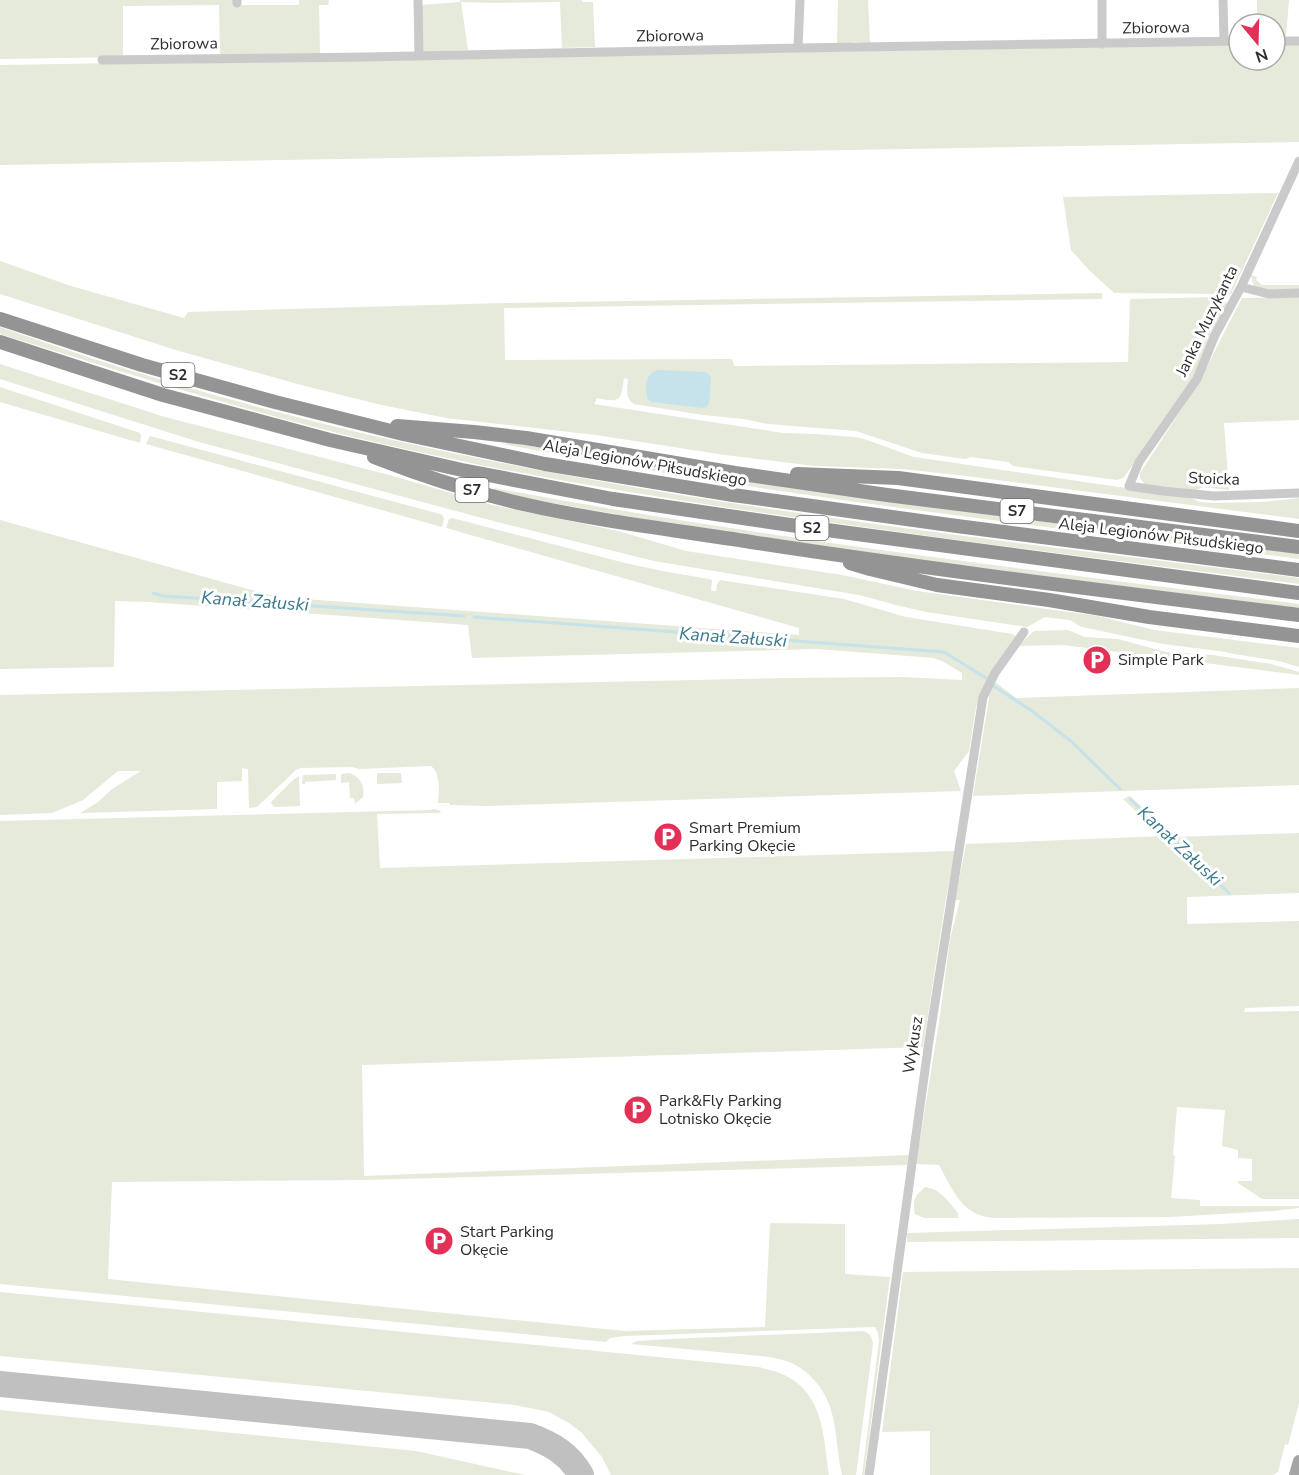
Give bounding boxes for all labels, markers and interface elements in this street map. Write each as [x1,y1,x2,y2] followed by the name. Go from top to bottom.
[1227,12,1287,72] north arrow
[1122,16,1190,40] street label: Zbiorowa
[636,24,704,48] street label: Zbiorowa
[150,32,218,56] street label: Zbiorowa
[1252,43,1271,68] text: N
[1170,262,1243,381] street label: Janka Muzykanta
[162,363,195,387] road number: S2
[541,434,749,492] street label: Aleja Legionów Piłsudskiego
[1188,467,1240,491] street label: Stoicka
[456,478,488,502] road number: S7
[1000,499,1034,523] road number: S7
[1057,513,1265,560] street label: Aleja Legionów Piłsudskiego
[796,516,828,540] road number: S2
[200,585,310,617] water label: Kanał Załuski
[678,621,788,653] water label: Kanał Załuski
[1081,644,1113,676] parking icon: Simple Park
[1118,649,1205,671] place label: Simple Park
[1132,800,1228,892] water label: Kanał Załuski
[689,817,801,857] place label: Smart Premium Parking Okęcie
[652,821,684,853] parking icon: Smart Premium Parking Okęcie
[898,1015,928,1075] street label: Wykusz
[659,1090,782,1130] place label: Park&Fly Parking Lotnisko Okęcie
[622,1094,654,1126] parking icon: Park&Fly Parking Lotnisko Okęcie
[460,1221,554,1261] place label: Start Parking Okęcie
[423,1225,455,1257] parking icon: Start Parking Okęcie

